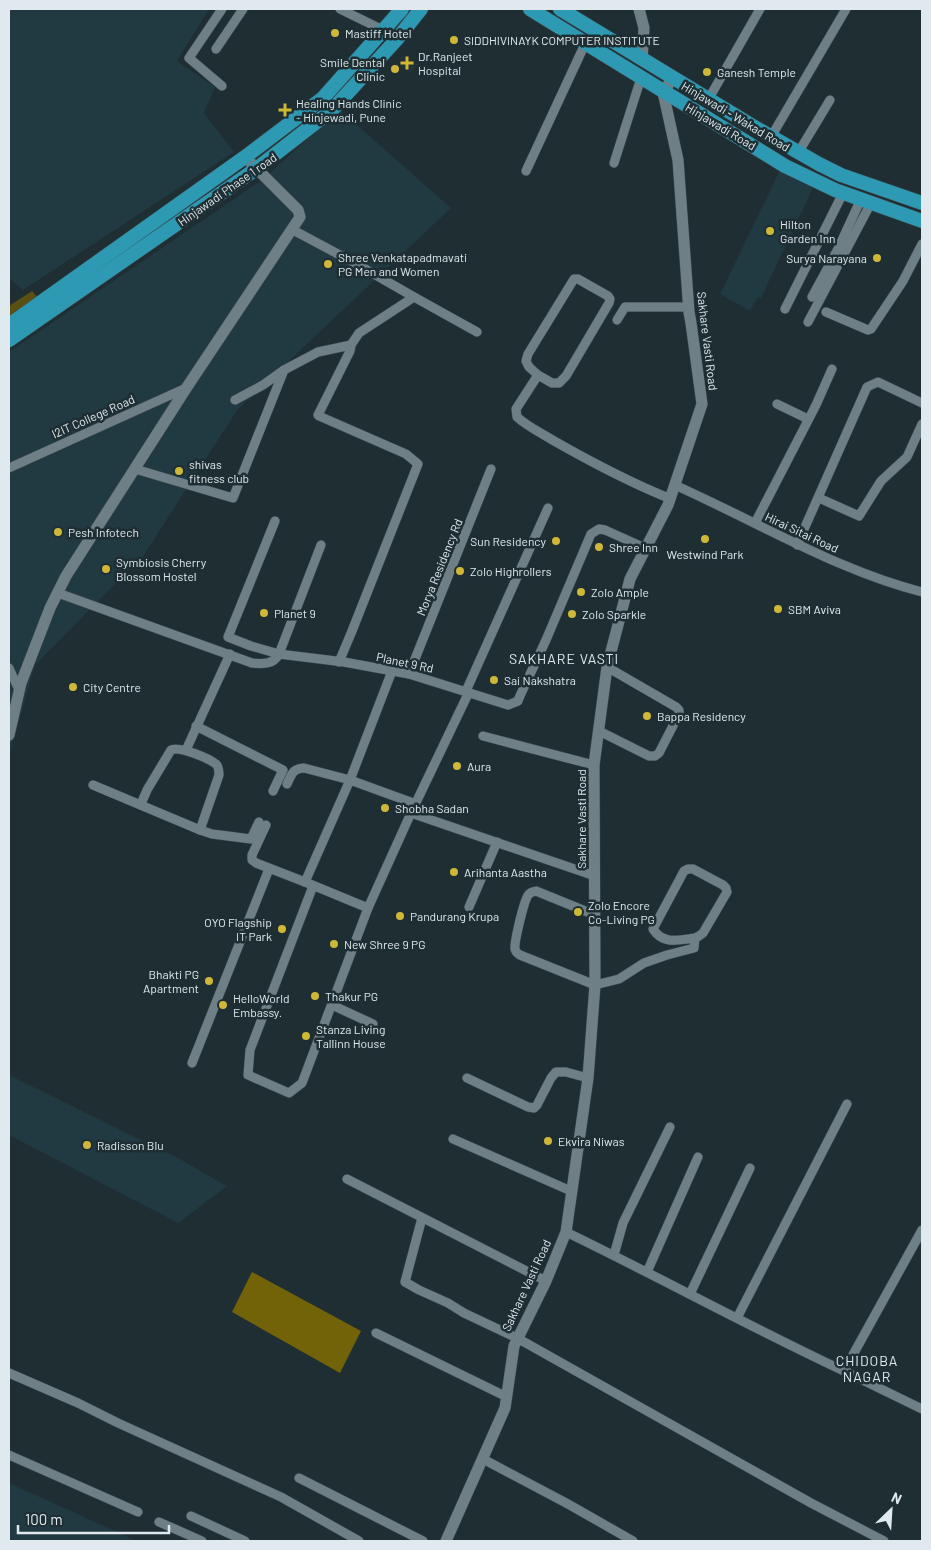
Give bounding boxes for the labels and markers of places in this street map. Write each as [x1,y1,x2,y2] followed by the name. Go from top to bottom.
[345,26,412,40] place label: Mastiff Hotel
[329,27,341,39] marker: Mastiff Hotel
[464,33,660,47] place label: SIDDHIVINAYK COMPUTER INSTITUTE
[448,34,460,46] marker: SIDDHIVINAYK COMPUTER INSTITUTE
[418,49,473,77] place label: Dr.Ranjeet Hospital
[320,55,385,83] place label: Smile Dental Clinic
[400,56,414,70] marker: Dr.Ranjeet Hospital
[389,63,401,75] marker: Smile Dental Clinic
[717,65,796,79] place label: Ganesh Temple
[701,66,713,78] marker: Ganesh Temple
[296,96,401,124] place label: Healing Hands Clinic - Hinjewadi, Pune
[278,103,292,117] marker: Healing Hands Clinic - Hinjewadi, Pune
[780,217,836,245] place label: Hilton Garden Inn
[764,225,776,237] marker: Hilton Garden Inn
[338,250,467,278] place label: Shree Venkatapadmavati PG Men and Women
[786,251,867,265] place label: Surya Narayana
[871,252,883,264] marker: Surya Narayana
[322,258,334,270] marker: Shree Venkatapadmavati PG Men and Women
[189,457,249,485] place label: shivas fitness club
[173,465,185,477] marker: shivas fitness club
[68,525,139,539] place label: Pesh Infotech
[52,526,64,538] marker: Pesh Infotech
[699,533,711,545] marker: Westwind Park
[470,534,546,548] place label: Sun Residency
[550,535,562,547] marker: Sun Residency
[609,540,658,554] place label: Shree Inn
[593,541,605,553] marker: Shree Inn
[667,547,744,561] place label: Westwind Park
[116,555,207,583] place label: Symbiosis Cherry Blossom Hostel
[100,563,112,575] marker: Symbiosis Cherry Blossom Hostel
[470,564,552,578] place label: Zolo Highrollers
[454,565,466,577] marker: Zolo Highrollers
[591,585,649,599] place label: Zolo Ample
[575,586,587,598] marker: Zolo Ample
[788,602,841,616] place label: SBM Aviva
[772,603,784,615] marker: SBM Aviva
[274,606,316,620] place label: Planet 9
[258,607,270,619] marker: Planet 9
[582,607,646,621] place label: Zolo Sparkle
[566,608,578,620] marker: Zolo Sparkle
[504,673,576,687] place label: Sai Nakshatra
[488,674,500,686] marker: Sai Nakshatra
[83,680,141,694] place label: City Centre
[67,681,79,693] marker: City Centre
[657,709,746,723] place label: Bappa Residency
[641,710,653,722] marker: Bappa Residency
[467,759,491,773] place label: Aura
[451,760,463,772] marker: Aura
[395,801,469,815] place label: Shobha Sadan
[379,802,391,814] marker: Shobha Sadan
[464,865,547,879] place label: Arihanta Aastha
[448,866,460,878] marker: Arihanta Aastha
[588,898,655,926] place label: Zolo Encore Co-Living PG
[572,906,584,918] marker: Zolo Encore Co-Living PG
[410,909,499,923] place label: Pandurang Krupa
[394,910,406,922] marker: Pandurang Krupa
[204,915,272,943] place label: OYO Flagship IT Park
[276,923,288,935] marker: OYO Flagship IT Park
[344,937,426,951] place label: New Shree 9 PG
[328,938,340,950] marker: New Shree 9 PG
[143,967,199,995] place label: Bhakti PG Apartment
[203,975,215,987] marker: Bhakti PG Apartment
[325,989,378,1003] place label: Thakur PG
[309,990,321,1002] marker: Thakur PG
[233,991,289,1019] place label: HelloWorld Embassy.
[217,999,229,1011] marker: HelloWorld Embassy.
[316,1022,386,1050] place label: Stanza Living Tallinn House
[300,1030,312,1042] marker: Stanza Living Tallinn House
[558,1134,625,1148] place label: Ekvira Niwas
[542,1135,554,1147] marker: Ekvira Niwas
[97,1138,164,1152] place label: Radisson Blu
[81,1139,93,1151] marker: Radisson Blu

